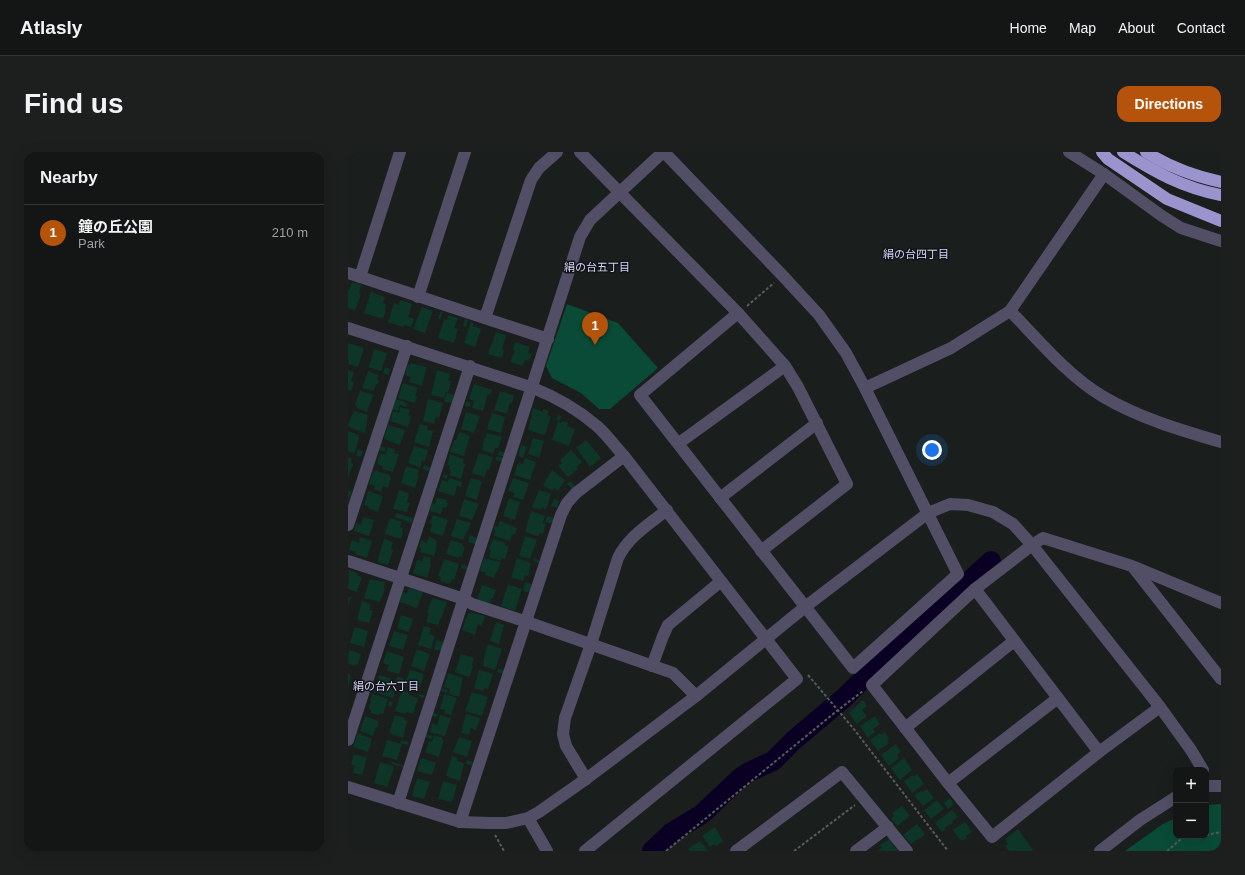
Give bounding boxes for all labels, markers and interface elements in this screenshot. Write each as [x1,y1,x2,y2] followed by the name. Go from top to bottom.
[20,17,82,38] text: Atlasly
[1010,20,1047,36] text: Home
[1069,20,1096,36] text: Map
[1118,20,1155,36] text: About
[1177,20,1225,36] text: Contact
[1117,86,1221,122] button: Directions
[24,88,124,119] text: Find us
[40,168,98,187] text: Nearby
[78,218,153,235] text: 鐘の丘公園
[49,225,57,240] text: 1
[272,225,308,240] text: 210 m
[78,236,105,251] text: Park
[883,248,949,260] district label: 絹の台四丁目
[564,261,630,273] district label: 絹の台五丁目
[582,312,608,345] pin: 1
[922,440,942,460] your location
[353,680,419,692] district label: 絹の台六丁目
[1173,767,1209,839] map controls
[1173,767,1209,803] button: +
[1173,803,1209,839] button: −

